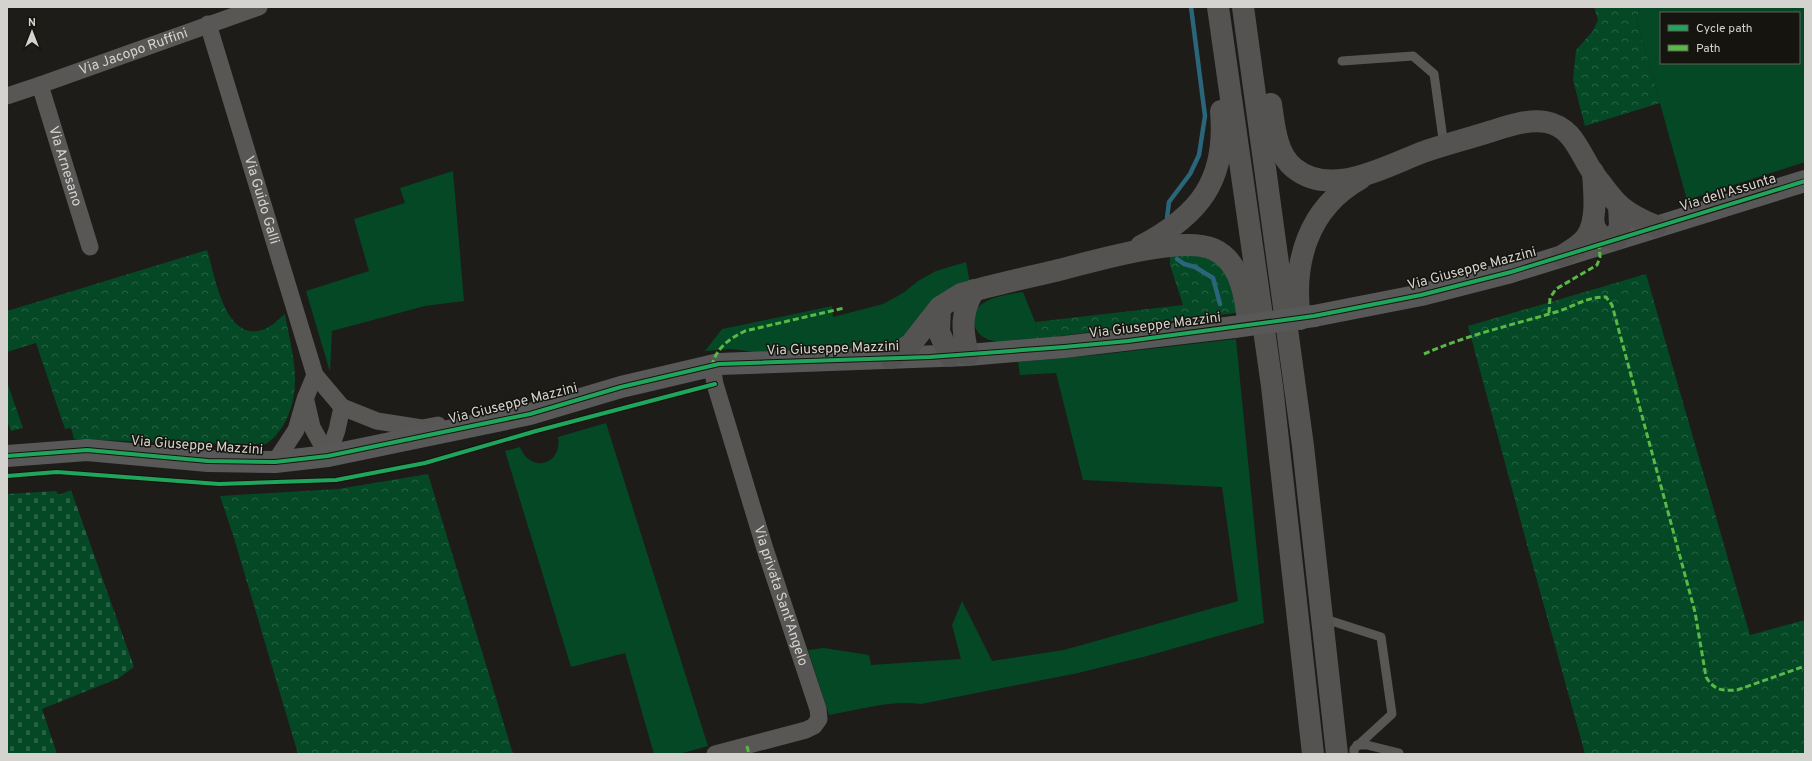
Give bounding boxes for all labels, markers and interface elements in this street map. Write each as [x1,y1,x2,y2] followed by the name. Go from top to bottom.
[12,12,52,52] north arrow
[1660,12,1800,64] legend
[28,16,36,30] text: N
[1696,21,1753,37] text: Cycle path
[77,25,190,79] street label: Via Jacopo Ruffini
[1696,41,1721,57] text: Path
[45,124,86,209] street label: Via Arnesano
[240,154,283,246] street label: Via Guido Galli
[1678,170,1778,216] street label: Via dell'Assunta
[1406,244,1538,294] street label: Via Giuseppe Mazzini
[1088,309,1222,343] street label: Via Giuseppe Mazzini
[766,338,900,360] street label: Via Giuseppe Mazzini
[447,380,579,428] street label: Via Giuseppe Mazzini
[130,433,264,459] street label: Via Giuseppe Mazzini
[750,524,812,668] street label: Via privata Sant'Angelo

